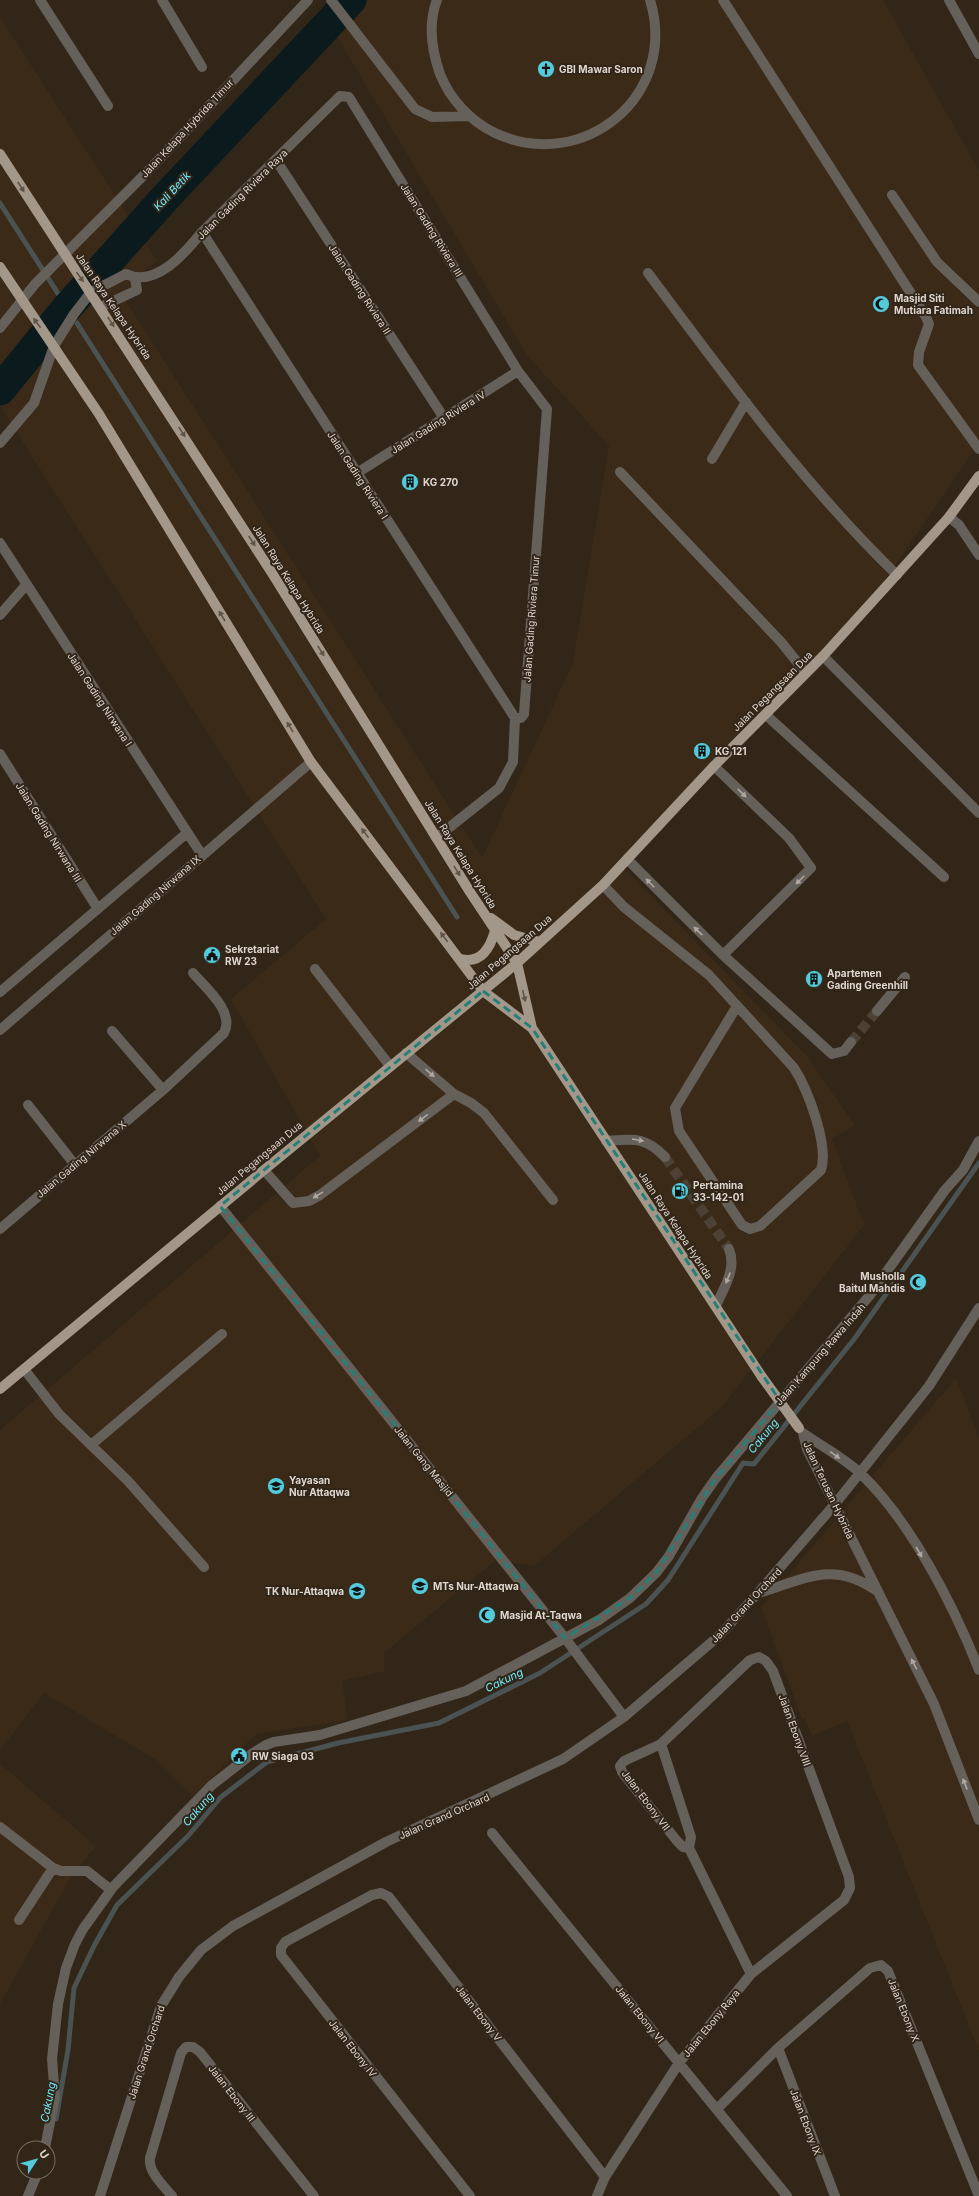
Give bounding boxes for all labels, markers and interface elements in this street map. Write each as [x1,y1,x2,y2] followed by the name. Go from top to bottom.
[536,59,556,79] church icon: GBI Mawar Saron
[559,63,643,75] place label: GBI Mawar Saron
[138,76,236,180] street label: Jalan Kelapa Hybrida Timur
[194,146,290,242] street label: Jalan Gading Riviera Raya
[151,168,194,213] water label: Kali Betik
[17,181,25,192] one-way arrow
[398,181,466,279] street label: Jalan Gading Riviera III
[326,242,394,336] street label: Jalan Gading Riviera II
[74,250,154,362] street label: Jalan Raya Kelapa Hybrida
[76,272,84,283] one-way arrow
[894,292,973,316] place label: Masjid Siti Mutiara Fatimah
[871,294,891,314] mosque icon: Masjid Siti Mutiara Fatimah
[107,317,115,328] one-way arrow
[33,318,41,329] one-way arrow
[389,388,488,456] street label: Jalan Gading Riviera IV
[178,426,185,438] one-way arrow
[325,429,391,521] street label: Jalan Gading Riviera I
[400,472,420,492] building icon: KG 270
[423,476,459,488] place label: KG 270
[250,522,328,636] street label: Jalan Raya Kelapa Hybrida
[248,536,256,546] one-way arrow
[521,555,541,683] street label: Jalan Gading Riviera Timur
[219,610,226,622] one-way arrow
[317,646,325,656] one-way arrow
[730,649,814,733] street label: Jalan Pegangsaan Dua
[65,650,135,748] street label: Jalan Gading Nirwana I
[286,722,294,732] one-way arrow
[692,741,712,761] building icon: KG 121
[715,745,747,757] place label: KG 121
[14,780,84,884] street label: Jalan Gading Nirwana III
[737,788,747,798] one-way arrow
[422,797,500,911] street label: Jalan Raya Kelapa Hybrida
[361,828,369,839] one-way arrow
[107,852,203,938] street label: Jalan Gading Nirwana IX
[453,866,461,876] one-way arrow
[795,875,805,884] one-way arrow
[645,878,655,888] one-way arrow
[464,912,554,992] street label: Jalan Pegangsaan Dua
[693,927,703,936] one-way arrow
[439,931,448,942] one-way arrow
[225,943,279,967] place label: Sekretariat RW 23
[202,945,222,965] public building icon: Sekretariat RW 23
[827,967,908,992] place label: Apartemen Gading Greenhill
[804,969,824,989] building icon: Apartemen Gading Greenhill
[522,990,528,1002] one-way arrow
[425,1069,435,1078] one-way arrow
[417,1113,428,1122] one-way arrow
[34,1118,128,1200] street label: Jalan Gading Nirwana X
[214,1119,304,1197] street label: Jalan Pegangsaan Dua
[632,1137,645,1143] one-way arrow
[637,1169,715,1281] street label: Jalan Raya Kelapa Hybrida
[693,1179,744,1203] place label: Pertamina 33-142-01
[670,1181,690,1201] fuel station icon: Pertamina 33-142-01
[312,1192,324,1199] one-way arrow
[839,1270,905,1294] place label: Musholla Baitul Mahdis
[725,1272,732,1284] one-way arrow
[908,1272,928,1292] mosque icon: Musholla Baitul Mahdis
[773,1301,868,1407] street label: Jalan Kampung Rawa Indah
[745,1416,781,1456] water label: Cakung
[392,1423,456,1499] street label: Jalan Gang Masjid
[801,1439,857,1541] street label: Jalan Terusan Hybrida
[829,1451,840,1459] one-way arrow
[289,1474,350,1498] place label: Yayasan Nur Attaqwa
[266,1476,286,1496] school or university icon: Yayasan Nur Attaqwa
[916,1546,923,1558] one-way arrow
[708,1565,784,1645] street label: Jalan Grand Orchard
[410,1576,430,1596] school or university icon: MTs Nur-Attaqwa
[433,1580,519,1592] place label: MTs Nur-Attaqwa
[347,1581,367,1601] school or university icon: TK Nur-Attaqwa
[265,1585,344,1597] place label: TK Nur-Attaqwa
[477,1605,497,1625] mosque icon: Masjid At-Taqwa
[500,1609,582,1621] place label: Masjid At-Taqwa
[911,1658,917,1670] one-way arrow
[483,1665,526,1695] water label: Cakung
[776,1693,814,1767] street label: Jalan Ebony VIII
[229,1746,249,1766] public building icon: RW Siaga 03
[252,1750,314,1763] place label: RW Siaga 03
[619,1767,673,1833] street label: Jalan Ebony VII
[961,1777,967,1789] one-way arrow
[179,1789,217,1829] water label: Cakung
[397,1791,491,1841] street label: Jalan Grand Orchard
[886,1977,922,2044] street label: Jalan Ebony X
[454,1983,505,2043] street label: Jalan Ebony V
[613,1983,667,2045] street label: Jalan Ebony VI
[680,1987,742,2059] street label: Jalan Ebony Raya
[125,2004,167,2100] street label: Jalan Grand Orchard
[327,2017,379,2079] street label: Jalan Ebony IV
[206,2062,258,2124] street label: Jalan Ebony III
[37,2081,59,2123] water label: Cakung
[788,2087,824,2157] street label: Jalan Ebony IX
[16,2140,56,2180] north arrow
[36,2147,52,2161] text: U

